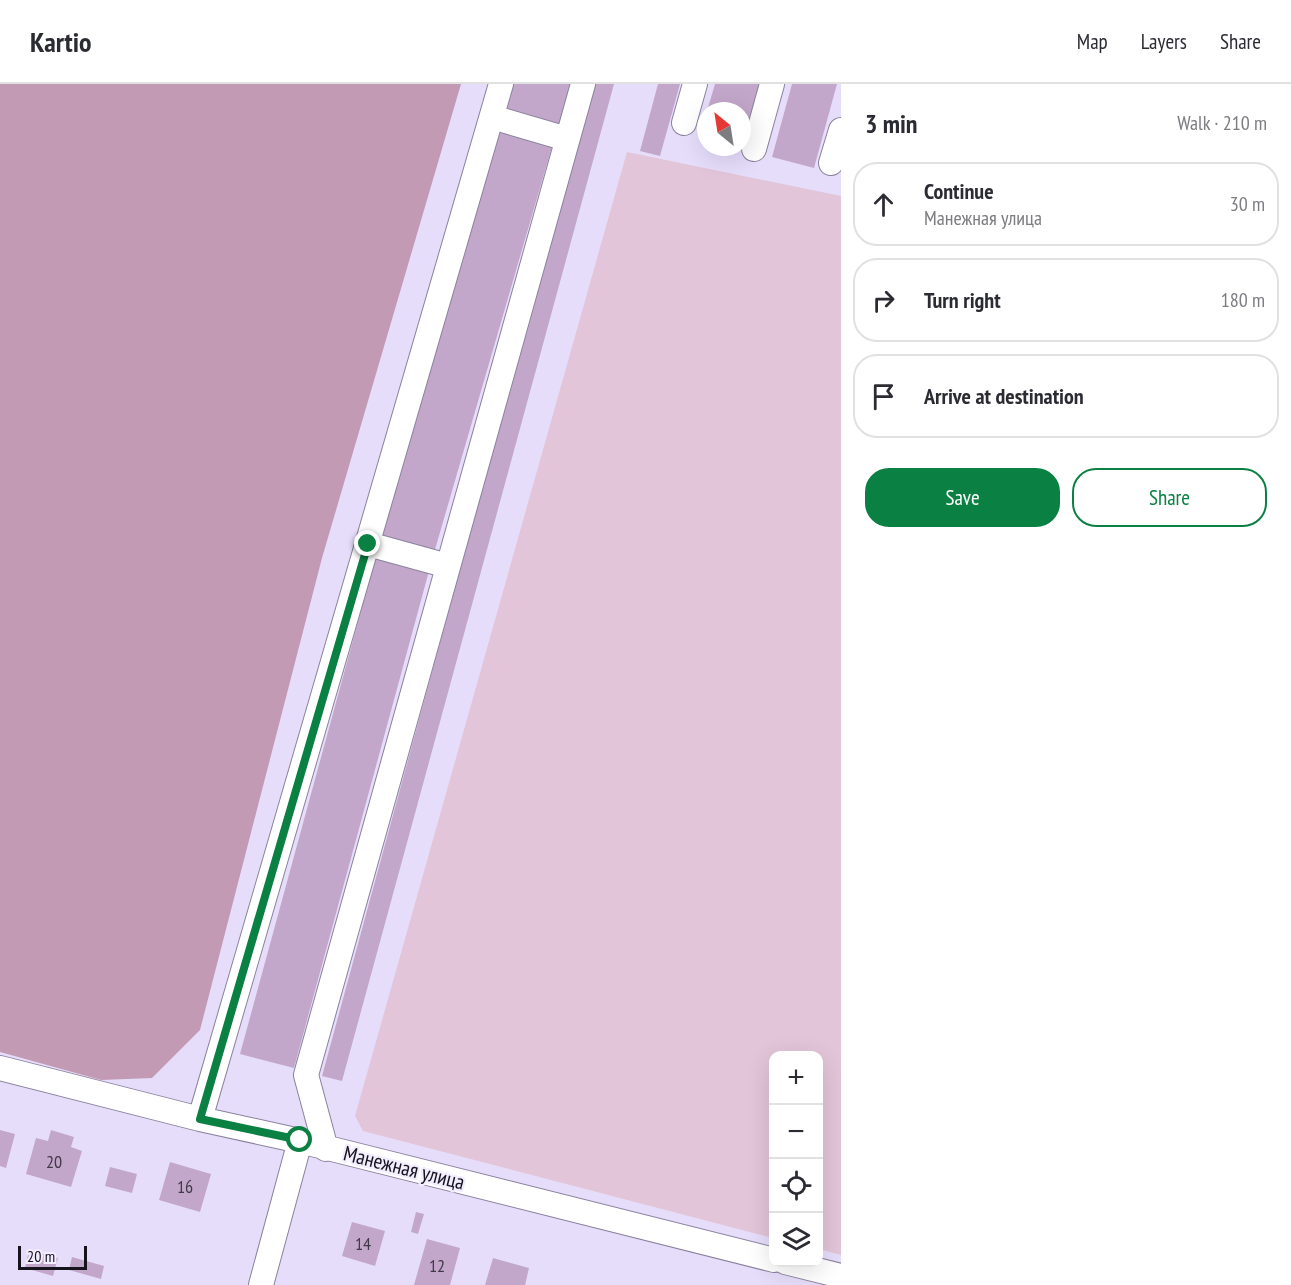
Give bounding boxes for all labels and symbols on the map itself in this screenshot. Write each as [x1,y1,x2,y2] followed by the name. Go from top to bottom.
[697,102,751,156] north arrow
[354,530,380,556] route end
[286,1126,312,1152] route start
[341,1139,467,1196] street label: Манежная улица
[46,1150,62,1173] house number: 20
[177,1175,193,1198] house number: 16
[355,1232,371,1255] house number: 14
[18,1243,87,1270] scale bar
[429,1254,445,1277] house number: 12

